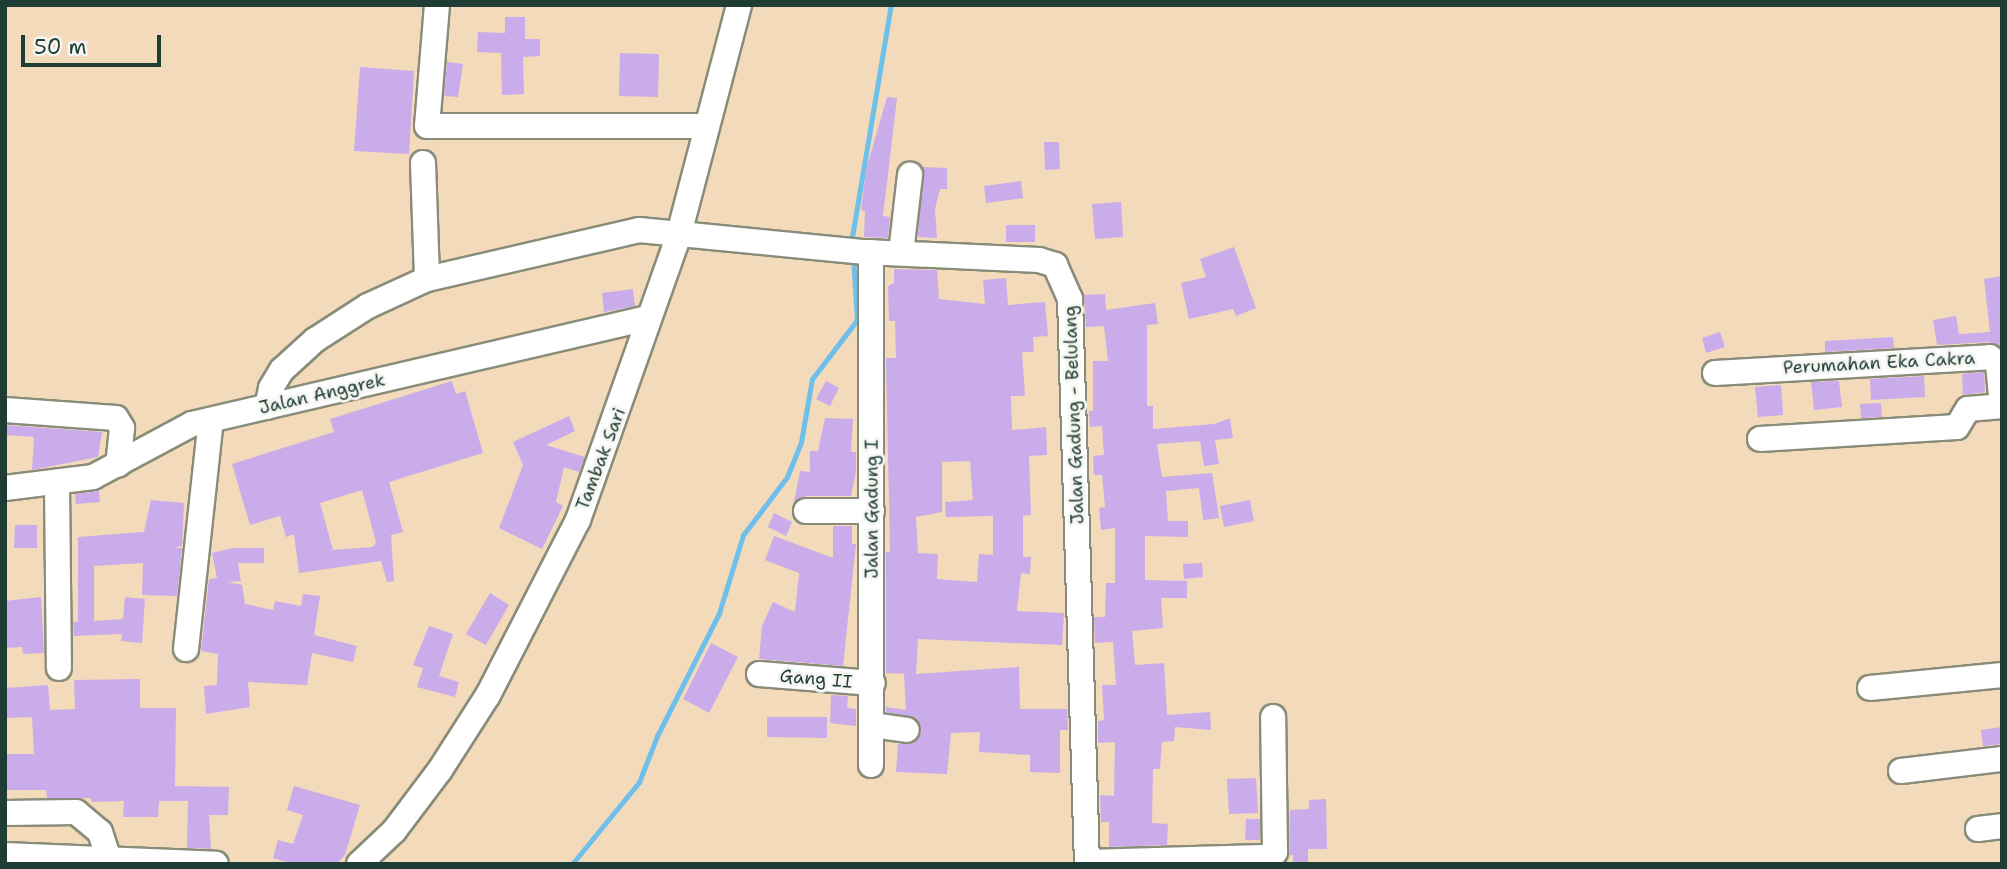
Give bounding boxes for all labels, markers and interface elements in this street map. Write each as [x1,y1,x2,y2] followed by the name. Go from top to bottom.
[24,21,164,65] scale bar
[34,33,87,61] text: 50 m
[1059,305,1089,525] street label: Jalan Gadung - Belulang
[1782,347,1976,379] street label: Perumahan Eka Cakra
[257,369,387,419] street label: Jalan Anggrek
[572,405,630,513] street label: Tambak Sari
[861,439,883,579] street label: Jalan Gadung I
[779,665,853,693] street label: Gang II

